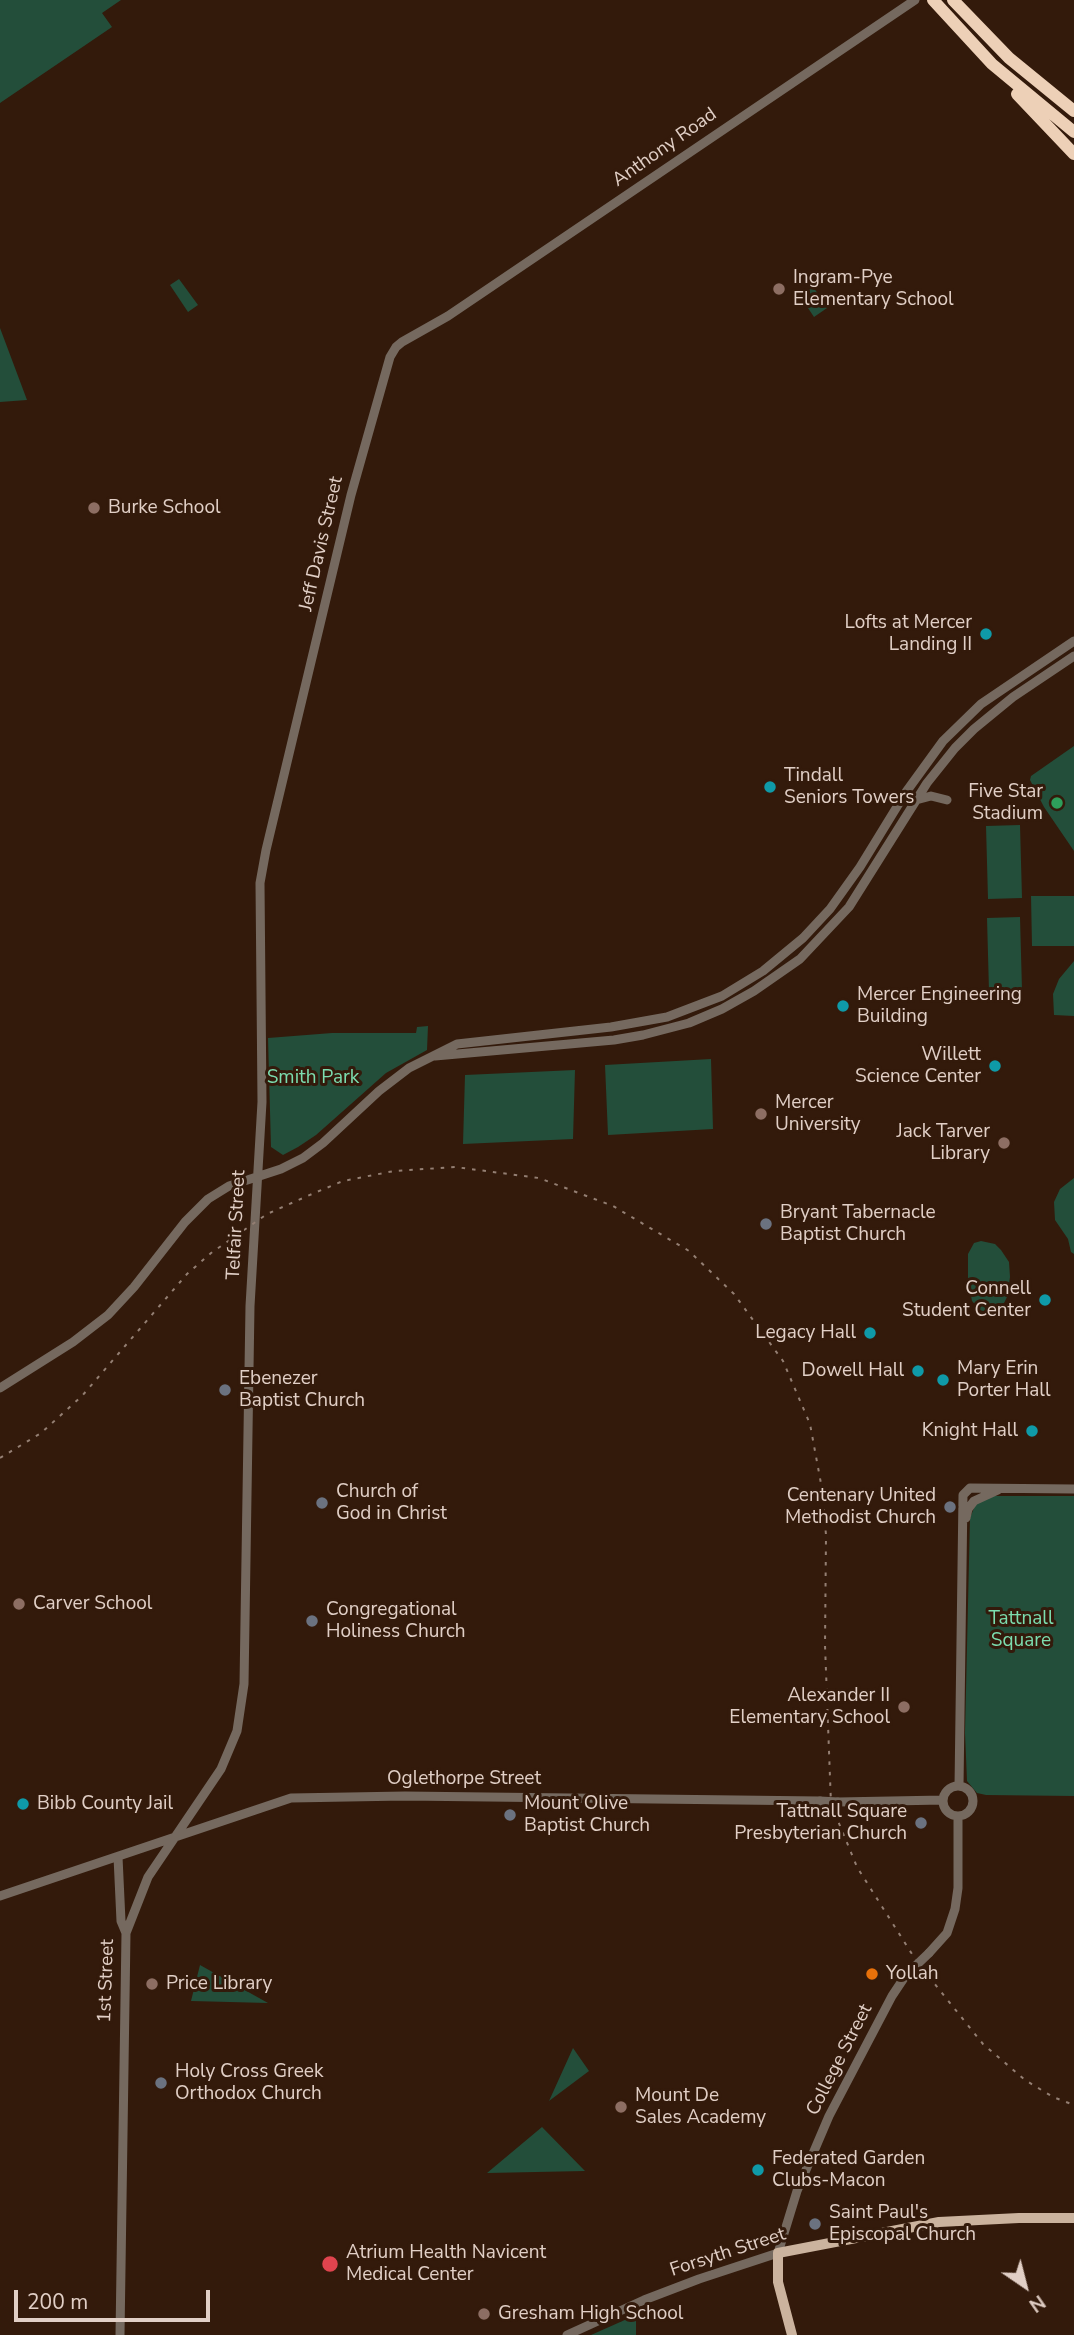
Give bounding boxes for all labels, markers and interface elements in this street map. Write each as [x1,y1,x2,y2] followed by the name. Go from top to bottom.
[608,104,722,192] street label: Anthony Road
[793,267,954,311] place label: Ingram-Pye Elementary School
[771,281,787,297] marker: Ingram-Pye Elementary School
[295,474,349,614] street label: Jeff Davis Street
[108,497,221,519] place label: Burke School
[86,500,102,516] marker: Burke School
[845,612,972,656] place label: Lofts at Mercer Landing II
[978,626,994,642] marker: Lofts at Mercer Landing II
[784,765,914,809] place label: Tindall Seniors Towers
[762,779,778,795] marker: Tindall Seniors Towers
[968,781,1043,825] place label: Five Star Stadium
[1049,795,1065,811] marker: Five Star Stadium
[857,984,1022,1028] place label: Mercer Engineering Building
[835,998,851,1014] marker: Mercer Engineering Building
[855,1044,981,1088] place label: Willett Science Center
[987,1058,1003,1074] marker: Willett Science Center
[267,1067,359,1089] park label: Smith Park
[775,1092,861,1136] place label: Mercer University
[753,1106,769,1122] marker: Mercer University
[897,1121,990,1165] place label: Jack Tarver Library
[996,1135,1012,1151] marker: Jack Tarver Library
[223,1170,251,1280] street label: Telfair Street
[780,1202,936,1246] place label: Bryant Tabernacle Baptist Church
[758,1216,774,1232] marker: Bryant Tabernacle Baptist Church
[902,1278,1031,1322] place label: Connell Student Center
[1037,1292,1053,1308] marker: Connell Student Center
[755,1322,856,1344] place label: Legacy Hall
[862,1325,878,1341] marker: Legacy Hall
[957,1358,1051,1402] place label: Mary Erin Porter Hall
[802,1360,904,1382] place label: Dowell Hall
[910,1363,926,1379] marker: Dowell Hall
[239,1368,365,1412] place label: Ebenezer Baptist Church
[935,1372,951,1388] marker: Mary Erin Porter Hall
[217,1382,233,1398] marker: Ebenezer Baptist Church
[922,1420,1018,1442] place label: Knight Hall
[1024,1423,1040,1439] marker: Knight Hall
[336,1481,447,1525] place label: Church of God in Christ
[785,1485,936,1529] place label: Centenary United Methodist Church
[314,1495,330,1511] marker: Church of God in Christ
[942,1499,958,1515] marker: Centenary United Methodist Church
[33,1593,152,1615] place label: Carver School
[11,1596,27,1612] marker: Carver School
[326,1599,466,1643] place label: Congregational Holiness Church
[988,1608,1054,1652] park label: Tattnall Square
[304,1613,320,1629] marker: Congregational Holiness Church
[729,1685,890,1729] place label: Alexander II Elementary School
[896,1699,912,1715] marker: Alexander II Elementary School
[387,1768,541,1790] street label: Oglethorpe Street
[37,1793,173,1815] place label: Bibb County Jail
[524,1793,650,1837] place label: Mount Olive Baptist Church
[15,1796,31,1812] marker: Bibb County Jail
[734,1801,907,1845] place label: Tattnall Square Presbyterian Church
[502,1807,518,1823] marker: Mount Olive Baptist Church
[913,1815,929,1831] marker: Tattnall Square Presbyterian Church
[94,1939,120,2023] street label: 1st Street
[886,1963,939,1985] place label: Yollah
[864,1966,880,1982] marker: Yollah
[166,1973,272,1995] place label: Price Library
[144,1976,160,1992] marker: Price Library
[802,2001,878,2119] street label: College Street
[175,2061,323,2105] place label: Holy Cross Greek Orthodox Church
[153,2075,169,2091] marker: Holy Cross Greek Orthodox Church
[635,2085,766,2129] place label: Mount De Sales Academy
[613,2099,629,2115] marker: Mount De Sales Academy
[772,2148,925,2192] place label: Federated Garden Clubs-Macon
[750,2162,766,2178] marker: Federated Garden Clubs-Macon
[829,2202,976,2246] place label: Saint Paul's Episcopal Church
[807,2216,823,2232] marker: Saint Paul's Episcopal Church
[667,2224,789,2282] street label: Forsyth Street
[346,2242,546,2286] place label: Atrium Health Navicent Medical Center
[990,2251,1060,2321] north arrow
[320,2254,340,2274] marker: Atrium Health Navicent Medical Center
[18,2276,214,2320] scale bar
[27,2288,88,2316] text: 200 m
[1024,2288,1050,2318] text: N
[498,2303,683,2325] place label: Gresham High School
[476,2306,492,2322] marker: Gresham High School

